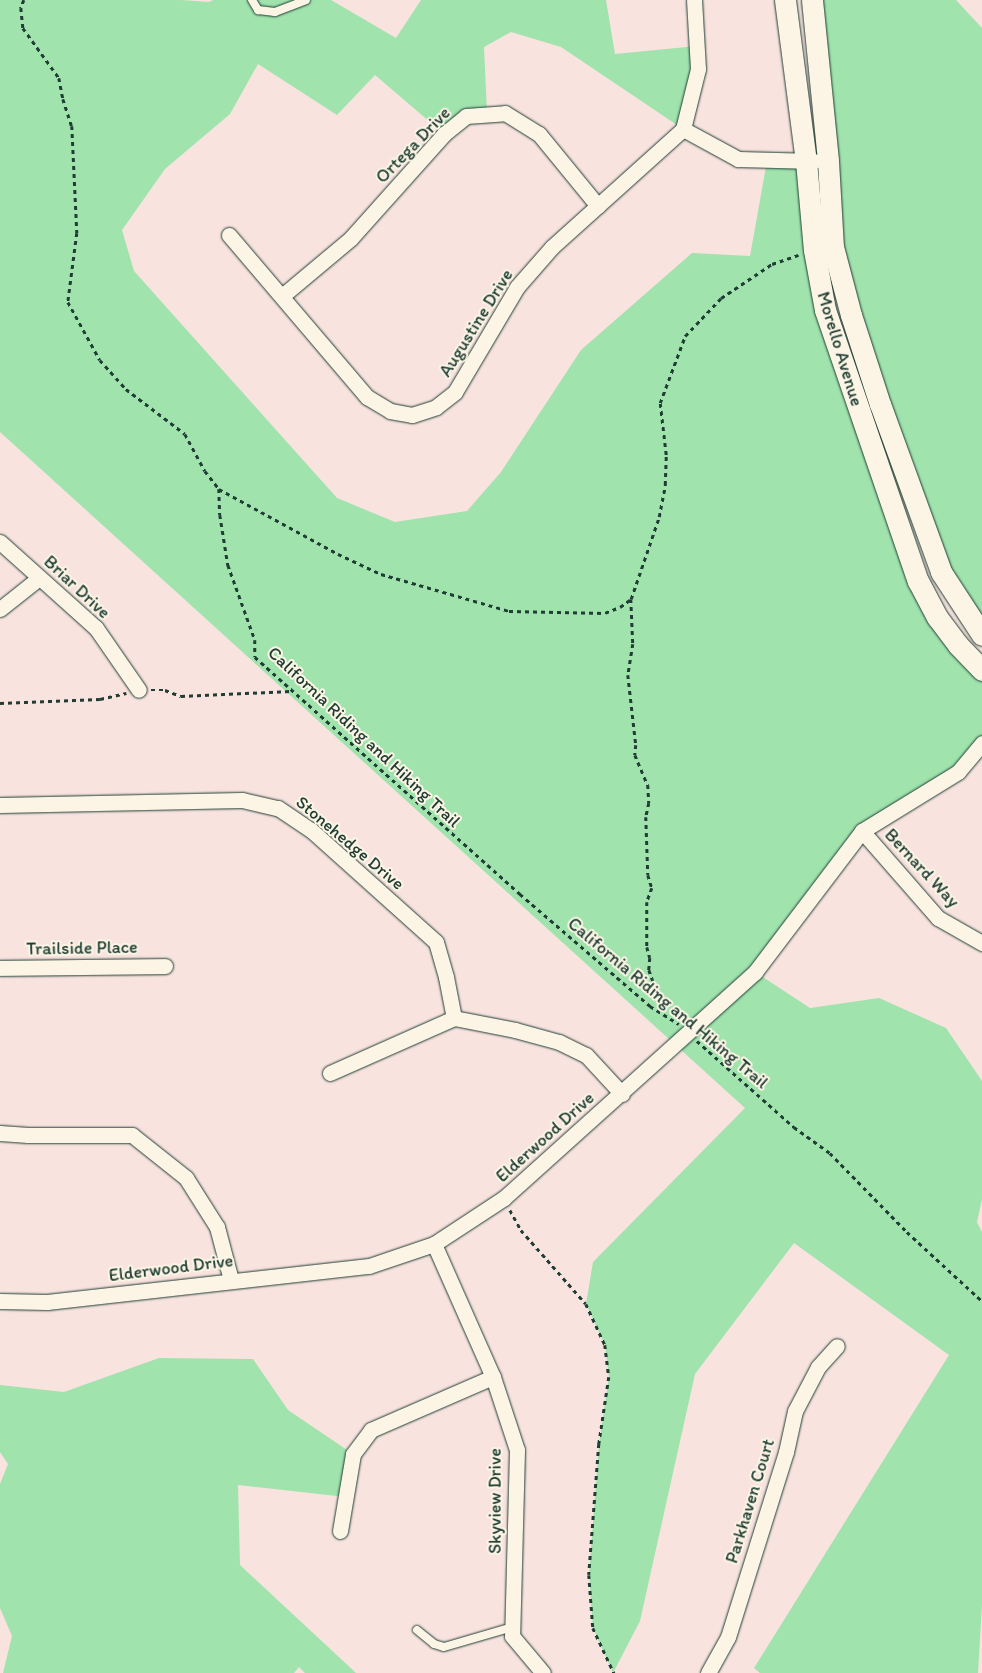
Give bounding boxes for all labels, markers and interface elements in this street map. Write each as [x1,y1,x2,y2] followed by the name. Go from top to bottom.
[371,102,455,188] street label: Ortega Drive
[434,265,518,381] street label: Augustine Drive
[812,289,868,409] street label: Morello Avenue
[39,551,115,623] street label: Briar Drive
[263,642,465,832] street label: California Riding and Hiking Trail
[291,791,409,895] street label: Stonehedge Drive
[880,824,964,912] street label: Bernard Way
[563,912,773,1094] street label: California Riding and Hiking Trail
[26,936,138,960] street label: Trailside Place
[491,1087,599,1187] street label: Elderwood Drive
[108,1250,234,1286] street label: Elderwood Drive
[721,1436,779,1566] street label: Parkhaven Court
[484,1448,506,1554] street label: Skyview Drive

